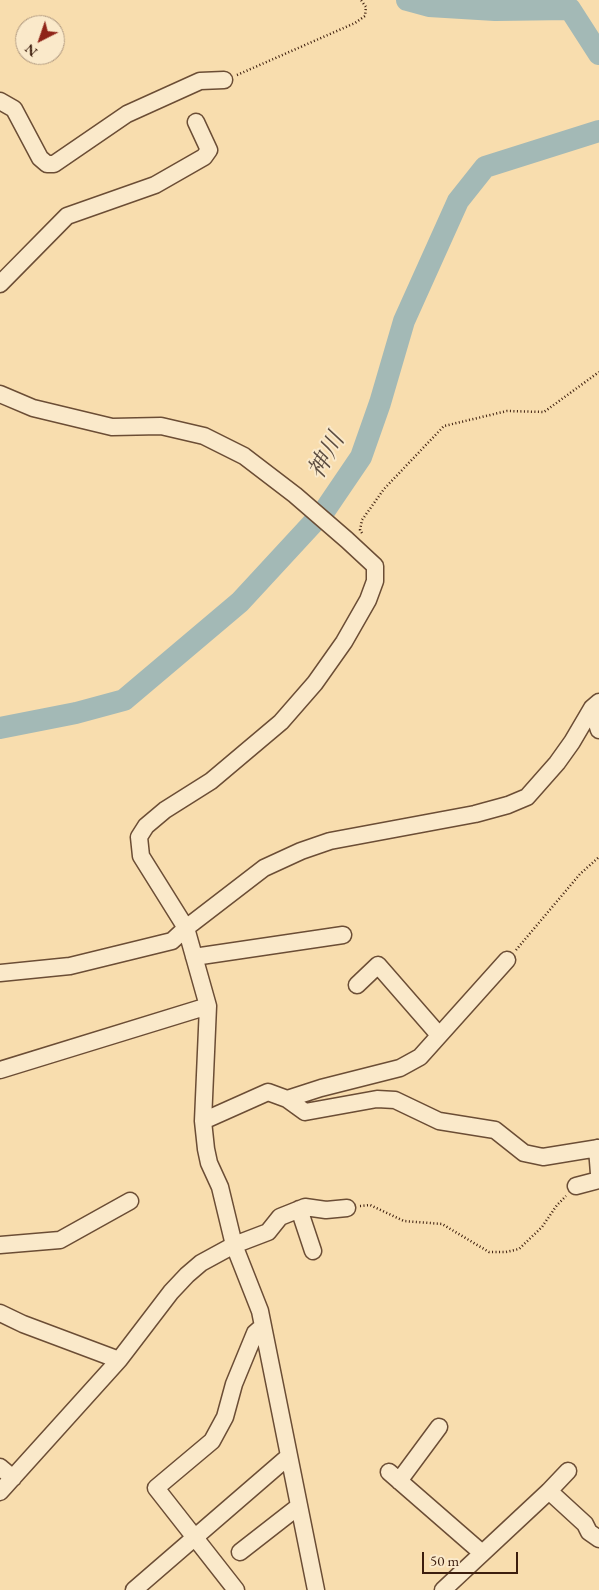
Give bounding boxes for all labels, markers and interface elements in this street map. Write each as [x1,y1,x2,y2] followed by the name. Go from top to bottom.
[15,15,65,65] north arrow
[21,40,41,61] text: N
[303,428,351,484] water label: 神川
[424,1542,520,1574] scale bar
[430,1551,459,1570] text: 50 m

